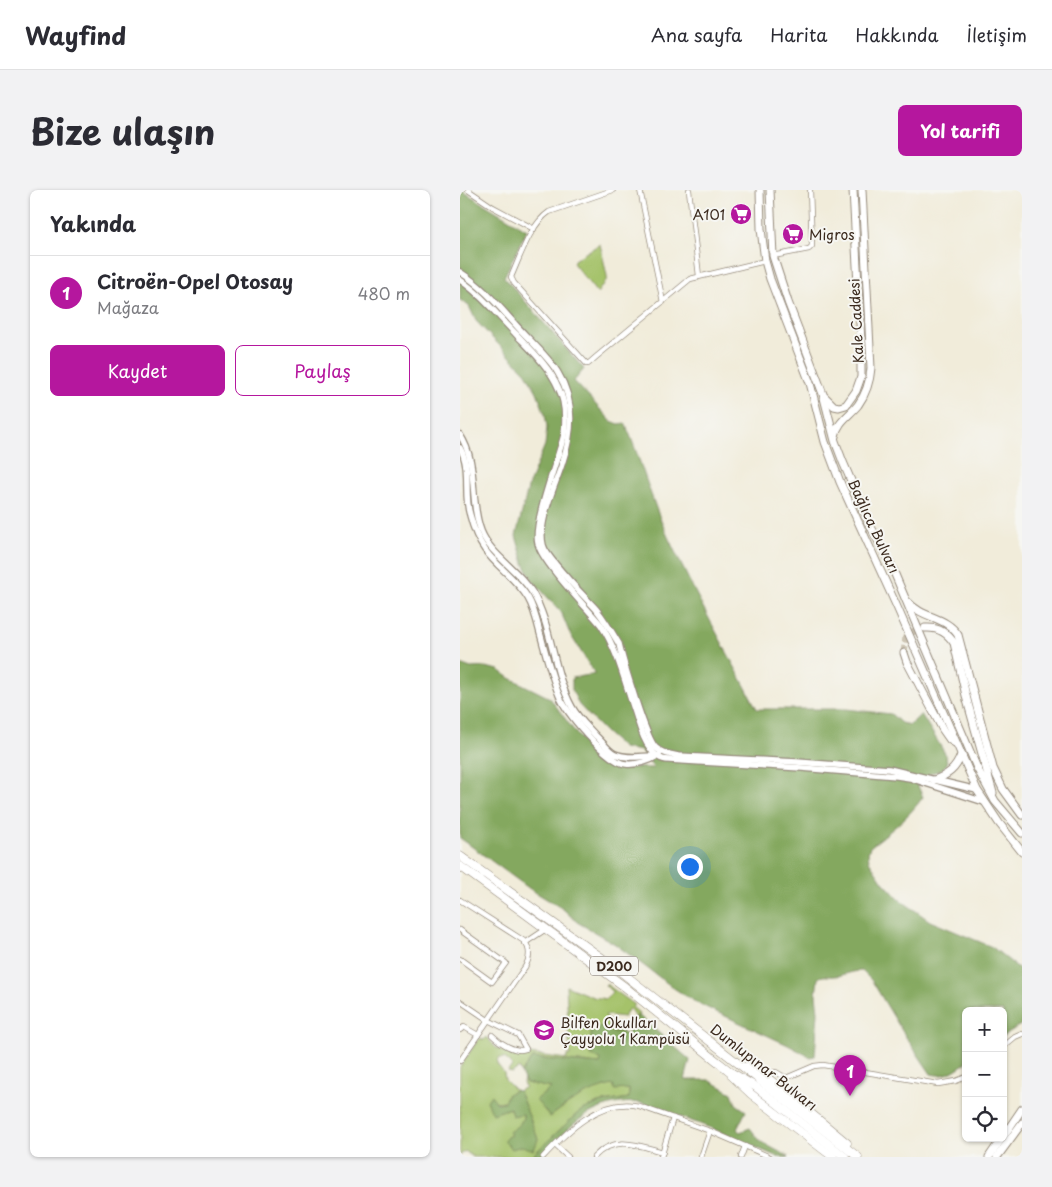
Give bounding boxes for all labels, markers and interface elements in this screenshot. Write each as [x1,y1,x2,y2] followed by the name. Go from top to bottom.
[25,17,126,53] text: Wayfind
[651,21,742,48] text: Ana sayfa
[770,21,827,48] text: Harita
[855,21,939,48] text: Hakkında
[967,21,1027,48] text: İletişim
[30,104,215,157] text: Bize ulaşın
[898,105,1022,156] button: Yol tarifi
[729,202,753,226] supermarket icon: A101
[693,204,725,225] place label: A101
[50,207,136,239] text: Yakında
[781,222,805,246] supermarket icon: Migros
[809,224,855,245] place label: Migros
[97,267,293,295] text: Citroën-Opel Otosay
[843,278,869,364] street label: Kale Caddesi
[62,281,70,305] text: 1
[358,281,410,305] text: 480 m
[97,295,159,319] text: Mağaza
[50,345,225,396] button: Kaydet
[235,345,410,396] button: Paylaş
[843,475,905,577] street label: Bağlıca Bulvarı
[677,854,703,880] your location
[590,956,638,976] road number: D200
[962,1007,1007,1142] map controls
[962,1007,1007,1052] button: +
[560,1012,690,1049] place label: Bilfen Okulları Çayyolu 1 Kampüsü
[532,1018,556,1042] school or university icon: Bilfen Okulları Çayyolu 1 Kampüsü
[706,1019,822,1115] street label: Dumlupınar Bulvarı
[962,1052,1007,1097] button: −
[834,1055,866,1096] pin: 1
[962,1097,1007,1142] button: locate

